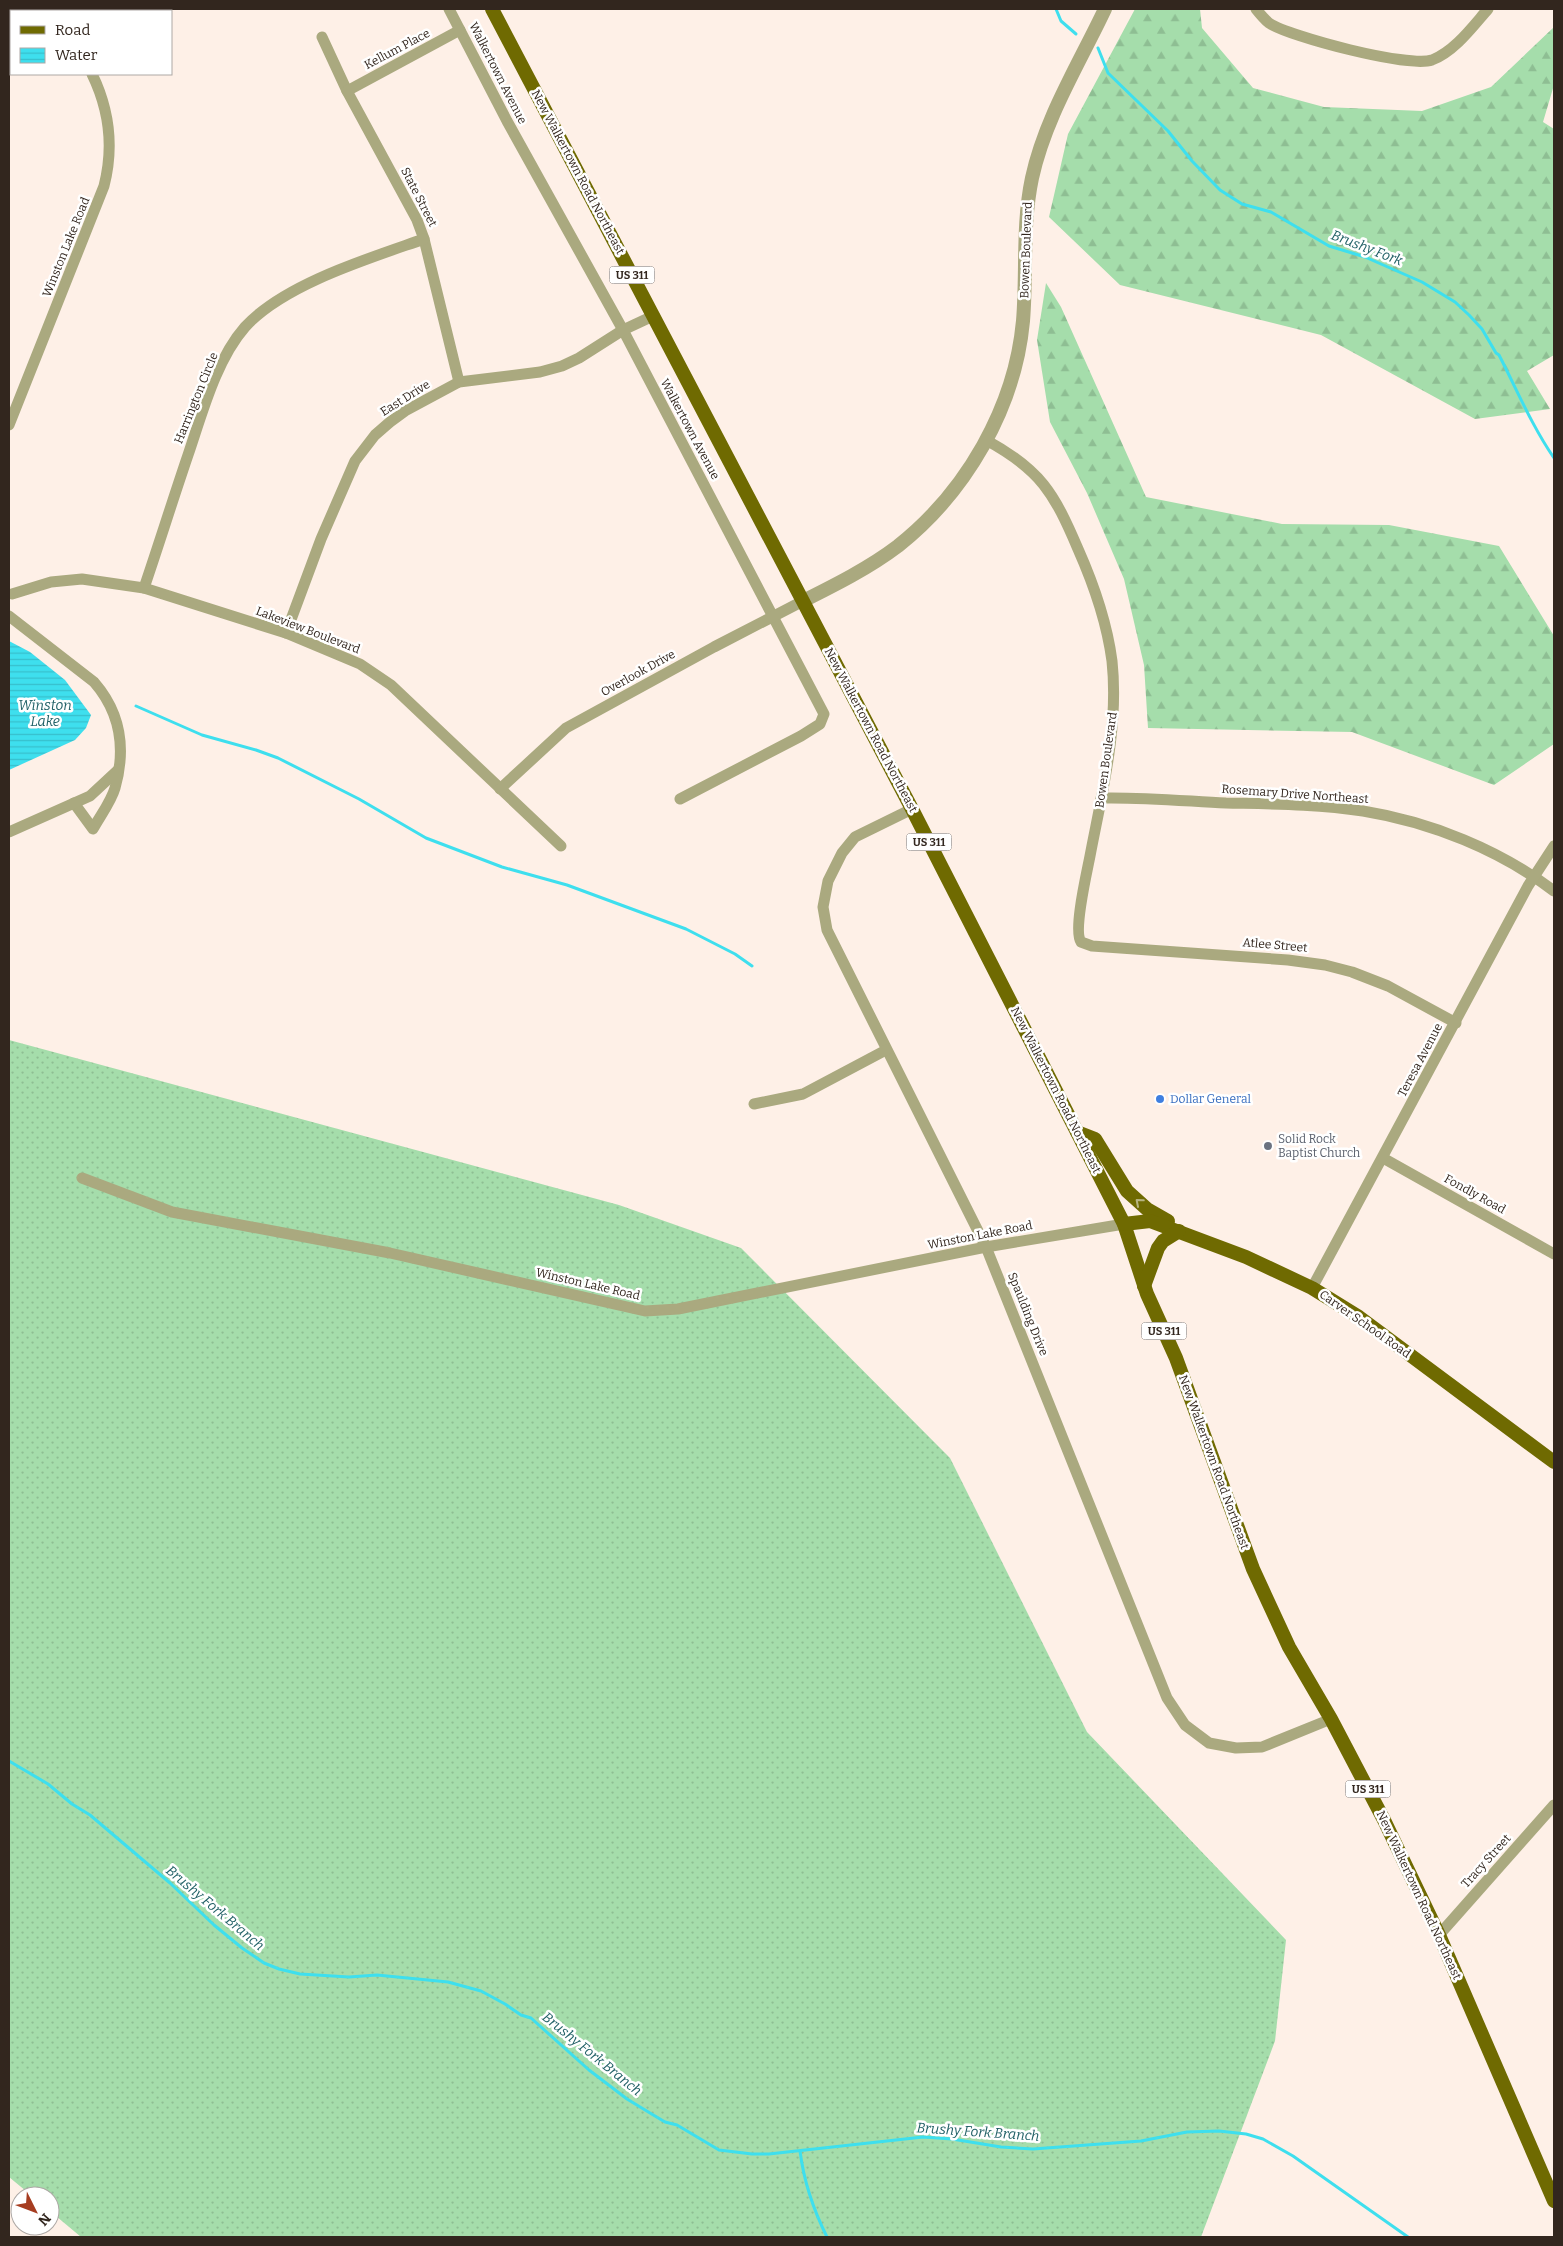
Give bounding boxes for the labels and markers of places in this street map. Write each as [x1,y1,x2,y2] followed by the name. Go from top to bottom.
[1170,1092,1251,1106] place label: Dollar General
[1154,1093,1166,1105] marker: Dollar General
[1278,1132,1361,1160] place label: Solid Rock Baptist Church
[1262,1140,1274,1152] marker: Solid Rock Baptist Church

